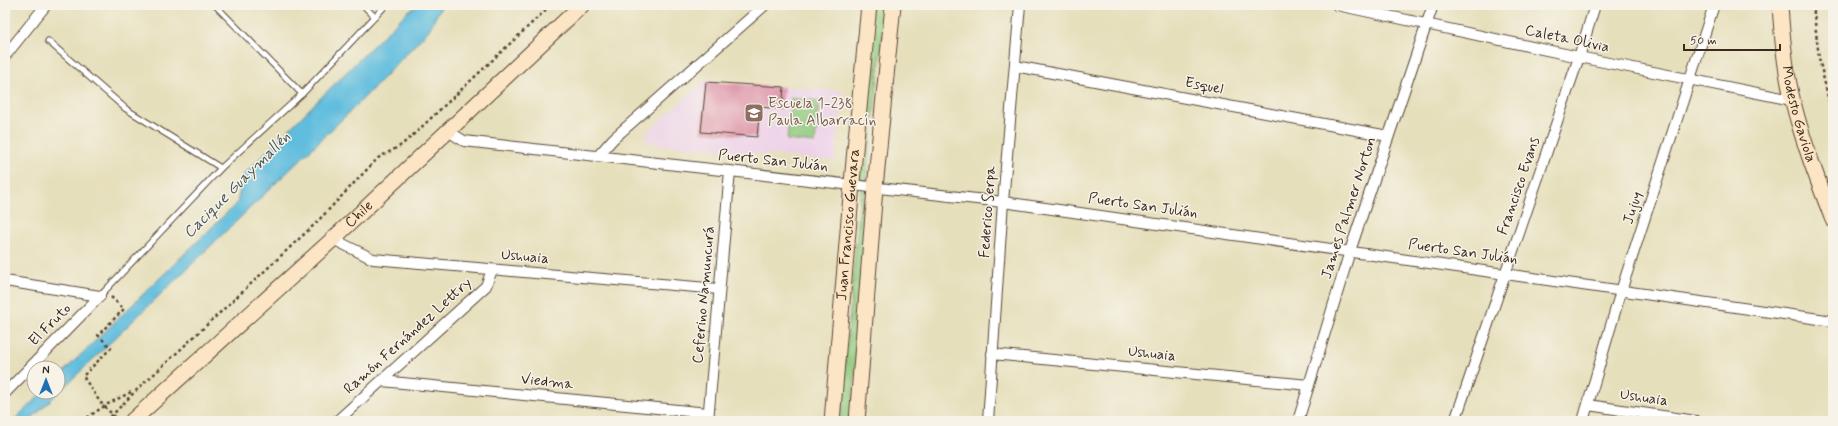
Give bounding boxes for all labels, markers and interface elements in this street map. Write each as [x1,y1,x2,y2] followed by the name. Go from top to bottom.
[1523,20,1611,58] street label: Caleta Olivia
[1684,26,1780,52] scale bar
[1690,33,1717,49] text: 50 m
[1776,65,1821,165] street label: Modesto Gaviola
[1183,72,1225,100] street label: Esquel
[768,94,876,131] place label: Escuela 1-238 Paula Albarracín
[743,102,765,124] school or university icon: Escuela 1-238 Paula Albarracín
[179,127,295,243] water label: Cacique Guaymallén
[1317,134,1381,282] street label: James Palmer Norton
[1493,134,1545,238] street label: Francisco Evans
[717,145,829,177] street label: Puerto San Julián
[832,148,865,301] street label: Juan Francisco Guevara
[975,164,1001,259] street label: Federico Serpa
[1087,188,1199,224] street label: Puerto San Julián
[1618,189,1648,227] street label: Jujuy
[341,196,378,233] street label: Chile
[688,226,720,364] street label: Ceferino Namuncurá
[1407,234,1519,270] street label: Puerto San Julián
[500,245,550,269] street label: Ushuaia
[340,273,477,399] street label: Ramón Fernández Lettry
[24,299,76,351] street label: El Fruto
[1127,342,1177,366] street label: Ushuaia
[26,360,66,400] north arrow
[42,364,50,378] text: N
[520,369,575,395] street label: Viedma
[1619,385,1670,411] street label: Ushuaia

